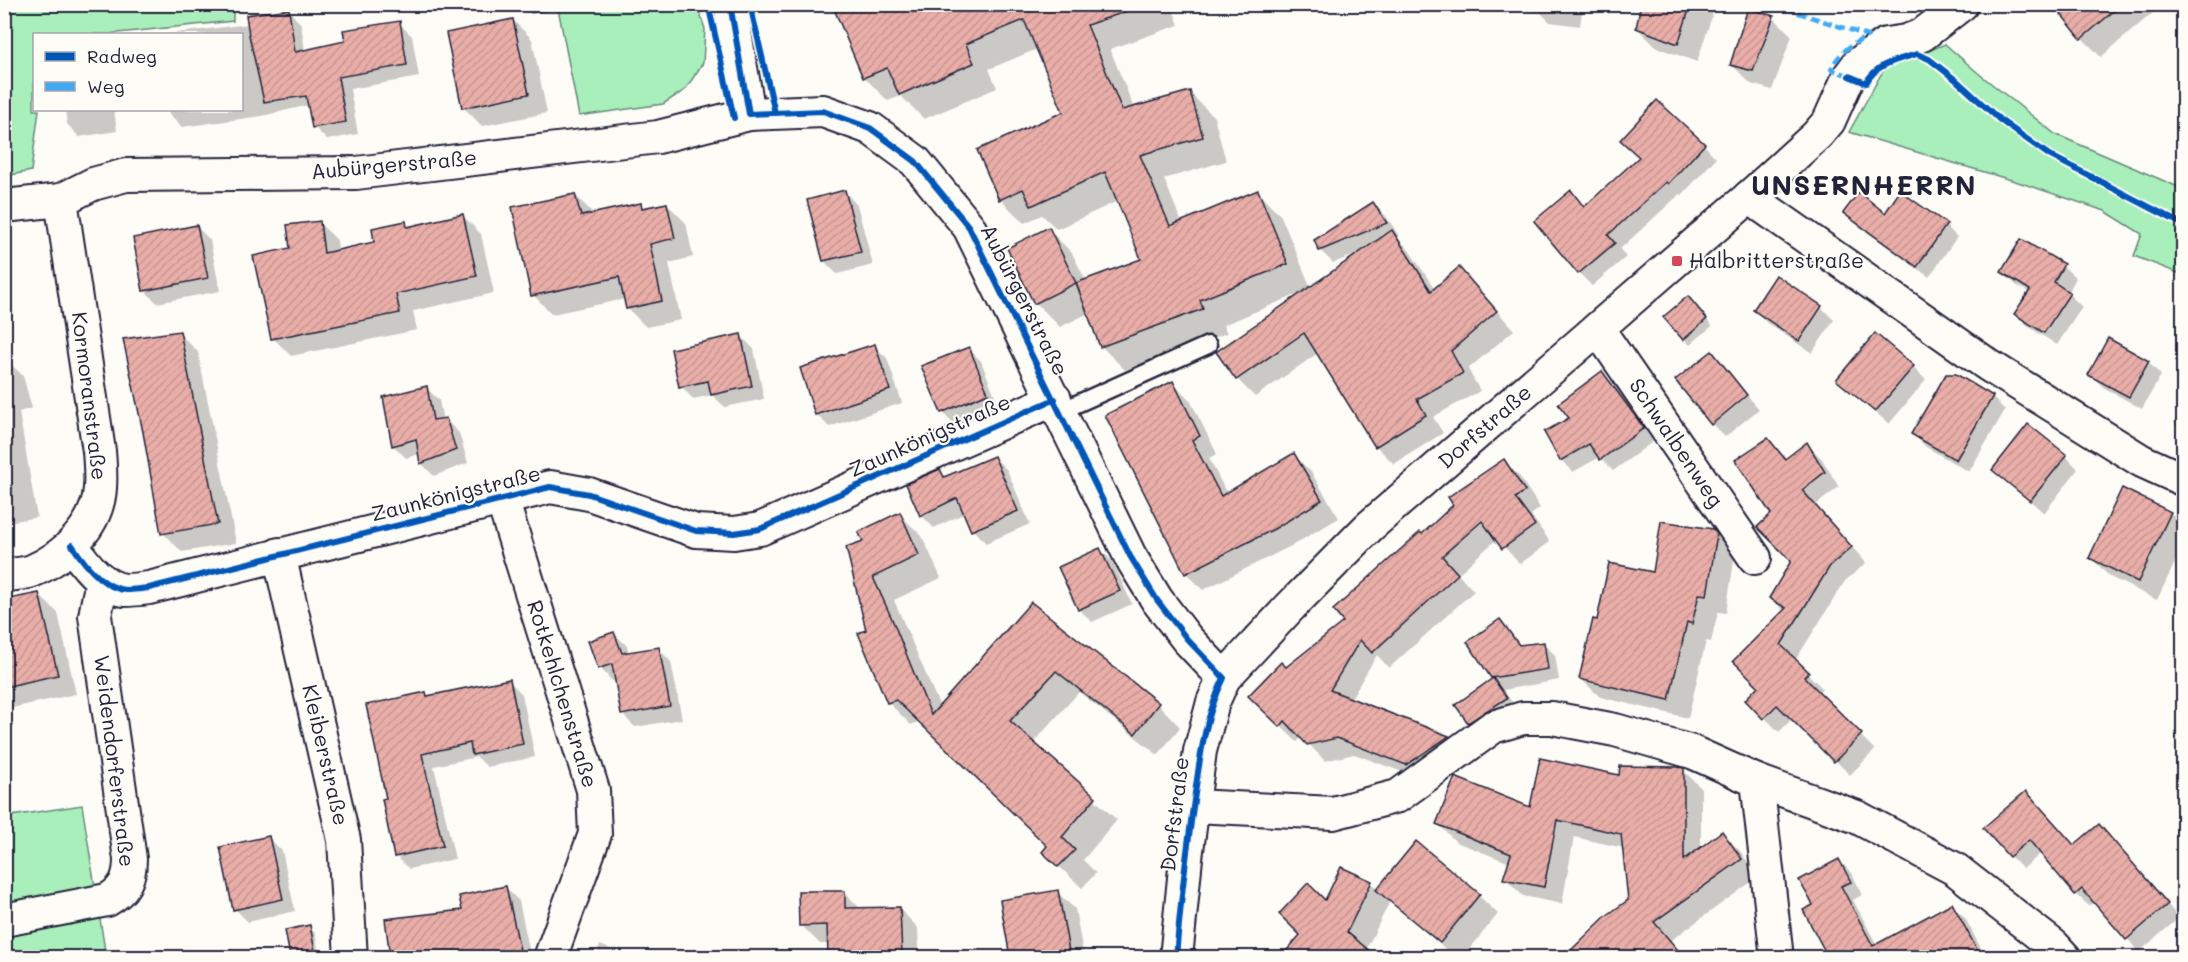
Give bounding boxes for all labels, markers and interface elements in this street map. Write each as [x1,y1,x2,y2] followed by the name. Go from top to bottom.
[33,33,243,111] legend
[87,44,157,68] text: Radweg
[87,74,124,98] text: Weg
[310,143,478,184] street label: Aubürgerstraße
[1751,167,1977,202] district label: UNSERNHERRN
[976,219,1075,380] street label: Aubürgerstraße
[1689,246,1864,273] place label: Halbritterstraße
[1670,254,1684,268] marker: Halbritterstraße
[67,310,114,482] street label: Kormoranstraße
[1624,372,1730,512] street label: Schwalbenweg
[1432,378,1536,474] street label: Dorfstraße
[845,387,1014,482] street label: Zaunkönigstraße
[368,458,543,527] street label: Zaunkönigstraße
[522,597,605,791] street label: Rotkehlchenstraße
[89,653,142,868] street label: Weidendorferstraße
[297,682,356,828] street label: Kleiberstraße
[1153,755,1194,873] street label: Dorfstraße

